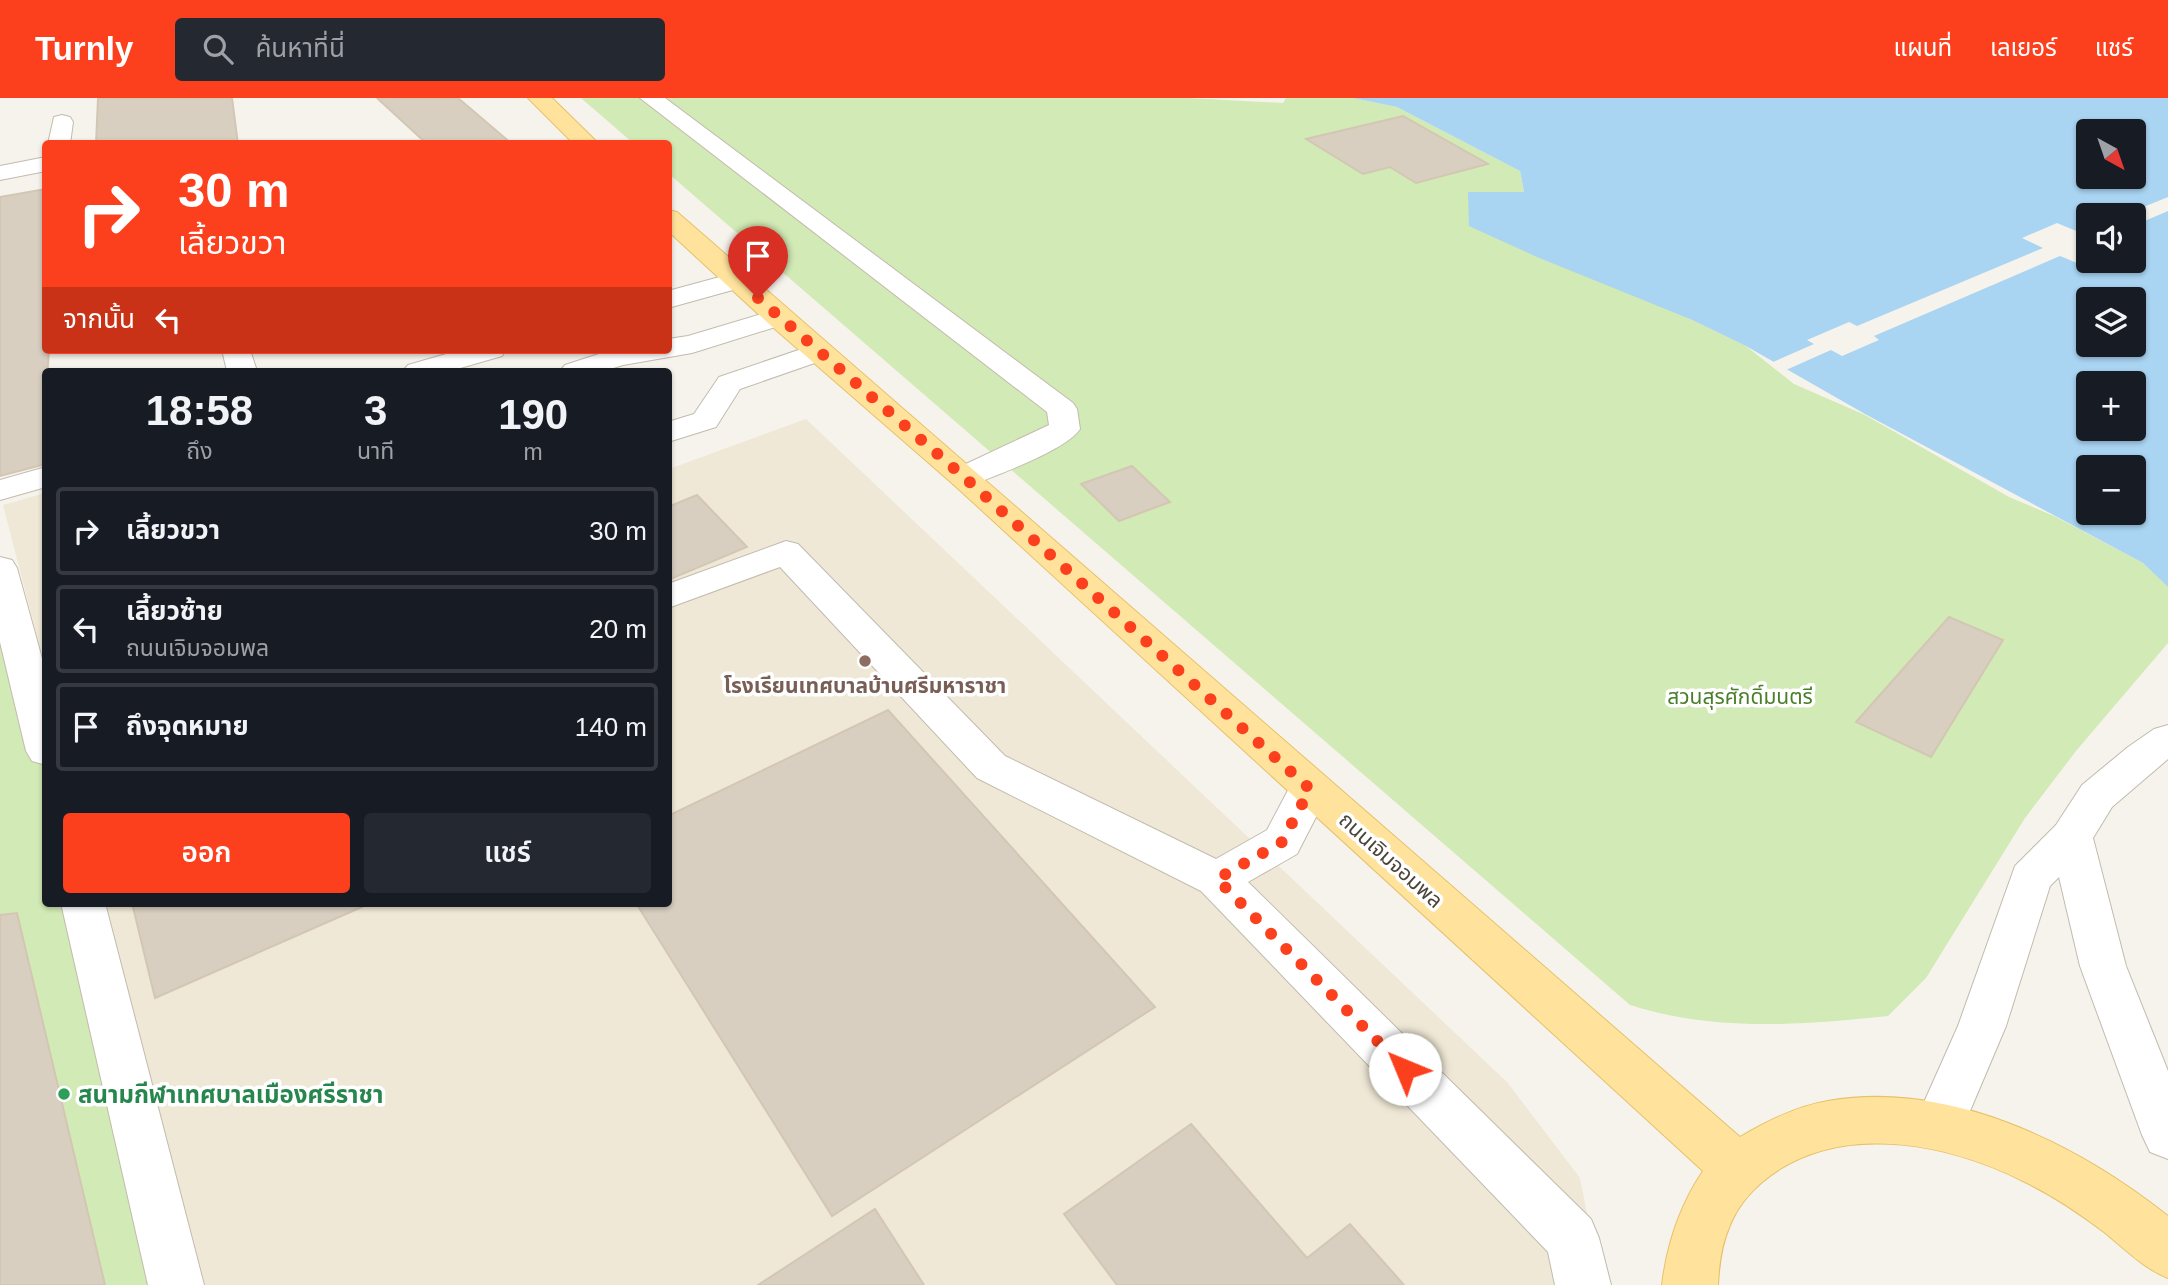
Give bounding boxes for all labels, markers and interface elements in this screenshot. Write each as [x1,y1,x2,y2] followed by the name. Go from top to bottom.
[175,18,665,81] search box
[35,30,133,67] text: Turnly
[199,30,237,68] icon: search
[255,33,345,63] text: ค้นหาที่นี่
[1894,34,1952,61] text: แผนที่
[1990,34,2057,61] text: เลเยอร์
[2095,34,2133,61] text: แชร์
[2076,119,2146,189] north arrow
[2076,119,2146,525] map controls
[178,163,290,217] text: 30 m
[63,168,154,259] icon: right
[2076,203,2146,273] button: sound
[178,225,286,261] text: เลี้ยวขวา
[728,226,788,298] pin
[739,237,777,275] icon: arrive
[2076,287,2146,357] button: layers
[149,301,187,339] icon: left
[63,304,135,334] text: จากนั้น
[2076,371,2146,441] button: +
[146,387,253,434] text: 18:58
[364,387,387,434] text: 3
[498,391,568,438] text: 190
[186,438,213,464] text: ถึง
[357,438,394,464] text: นาที
[524,439,543,465] text: m
[2076,455,2146,525] button: −
[67,512,105,550] icon: right
[126,515,220,545] text: เลี้ยวขวา
[589,516,647,546] text: 30 m
[126,596,223,626] text: เลี้ยวซ้าย
[67,610,105,648] icon: left
[589,614,647,644] text: 20 m
[126,635,269,661] text: ถนนเจิมจอมพล
[857,653,873,669] marker: โรงเรียนเทศบาลบ้านศรีมหาราชา
[724,674,1006,697] place label: โรงเรียนเทศบาลบ้านศรีมหาราชา
[1667,684,1813,710] park label: สวนสุรศักดิ์มนตรี
[67,708,105,746] icon: arrive
[126,711,249,741] text: ถึงจุดหมาย
[575,712,647,742] text: 140 m
[1335,808,1447,912] street label: ถนนเจิมจอมพล
[63,813,350,893] button: ออก
[364,813,651,893] button: แชร์
[1368,1032,1442,1106] position arrow
[78,1081,383,1108] place label: สนามกีฬาเทศบาลเมืองศรีราชา
[56,1086,72,1102] marker: สนามกีฬาเทศบาลเมืองศรีราชา

